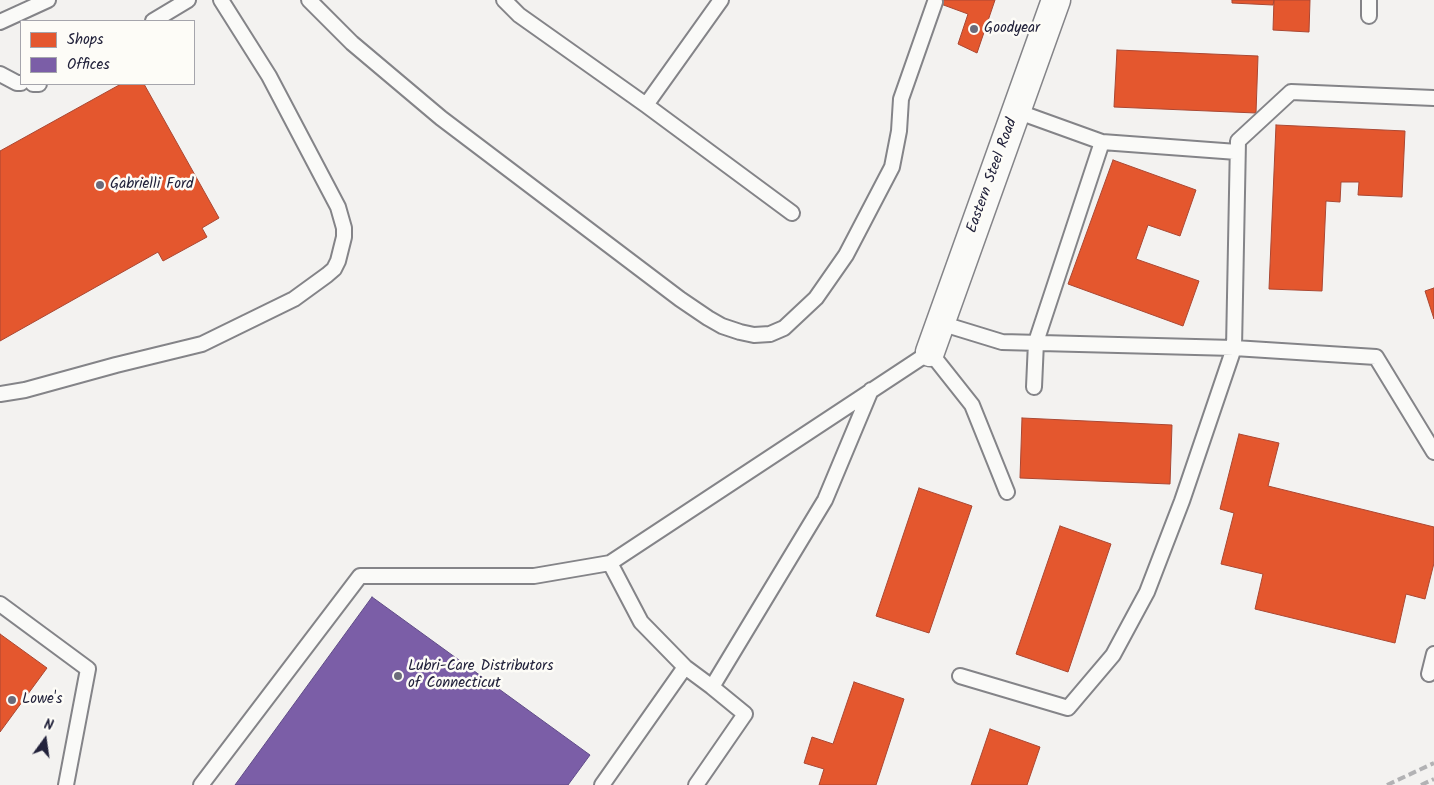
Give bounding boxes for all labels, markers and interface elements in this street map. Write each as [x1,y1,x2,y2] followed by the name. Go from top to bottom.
[20,20,195,85] legend
[984,20,1040,38] place label: Goodyear
[968,23,980,35] marker: Goodyear
[67,28,103,52] text: Shops
[67,53,110,77] text: Offices
[964,116,1022,236] street label: Eastern Steel Road
[110,176,193,194] place label: Gabrielli Ford
[94,179,106,191] marker: Gabrielli Ford
[408,658,553,693] place label: Lubri-Care Distributors of Connecticut
[392,670,404,682] marker: Lubri-Care Distributors of Connecticut
[22,691,62,709] place label: Lowe's
[6,694,18,706] marker: Lowe's
[42,714,56,737] text: N
[20,715,70,765] north arrow

